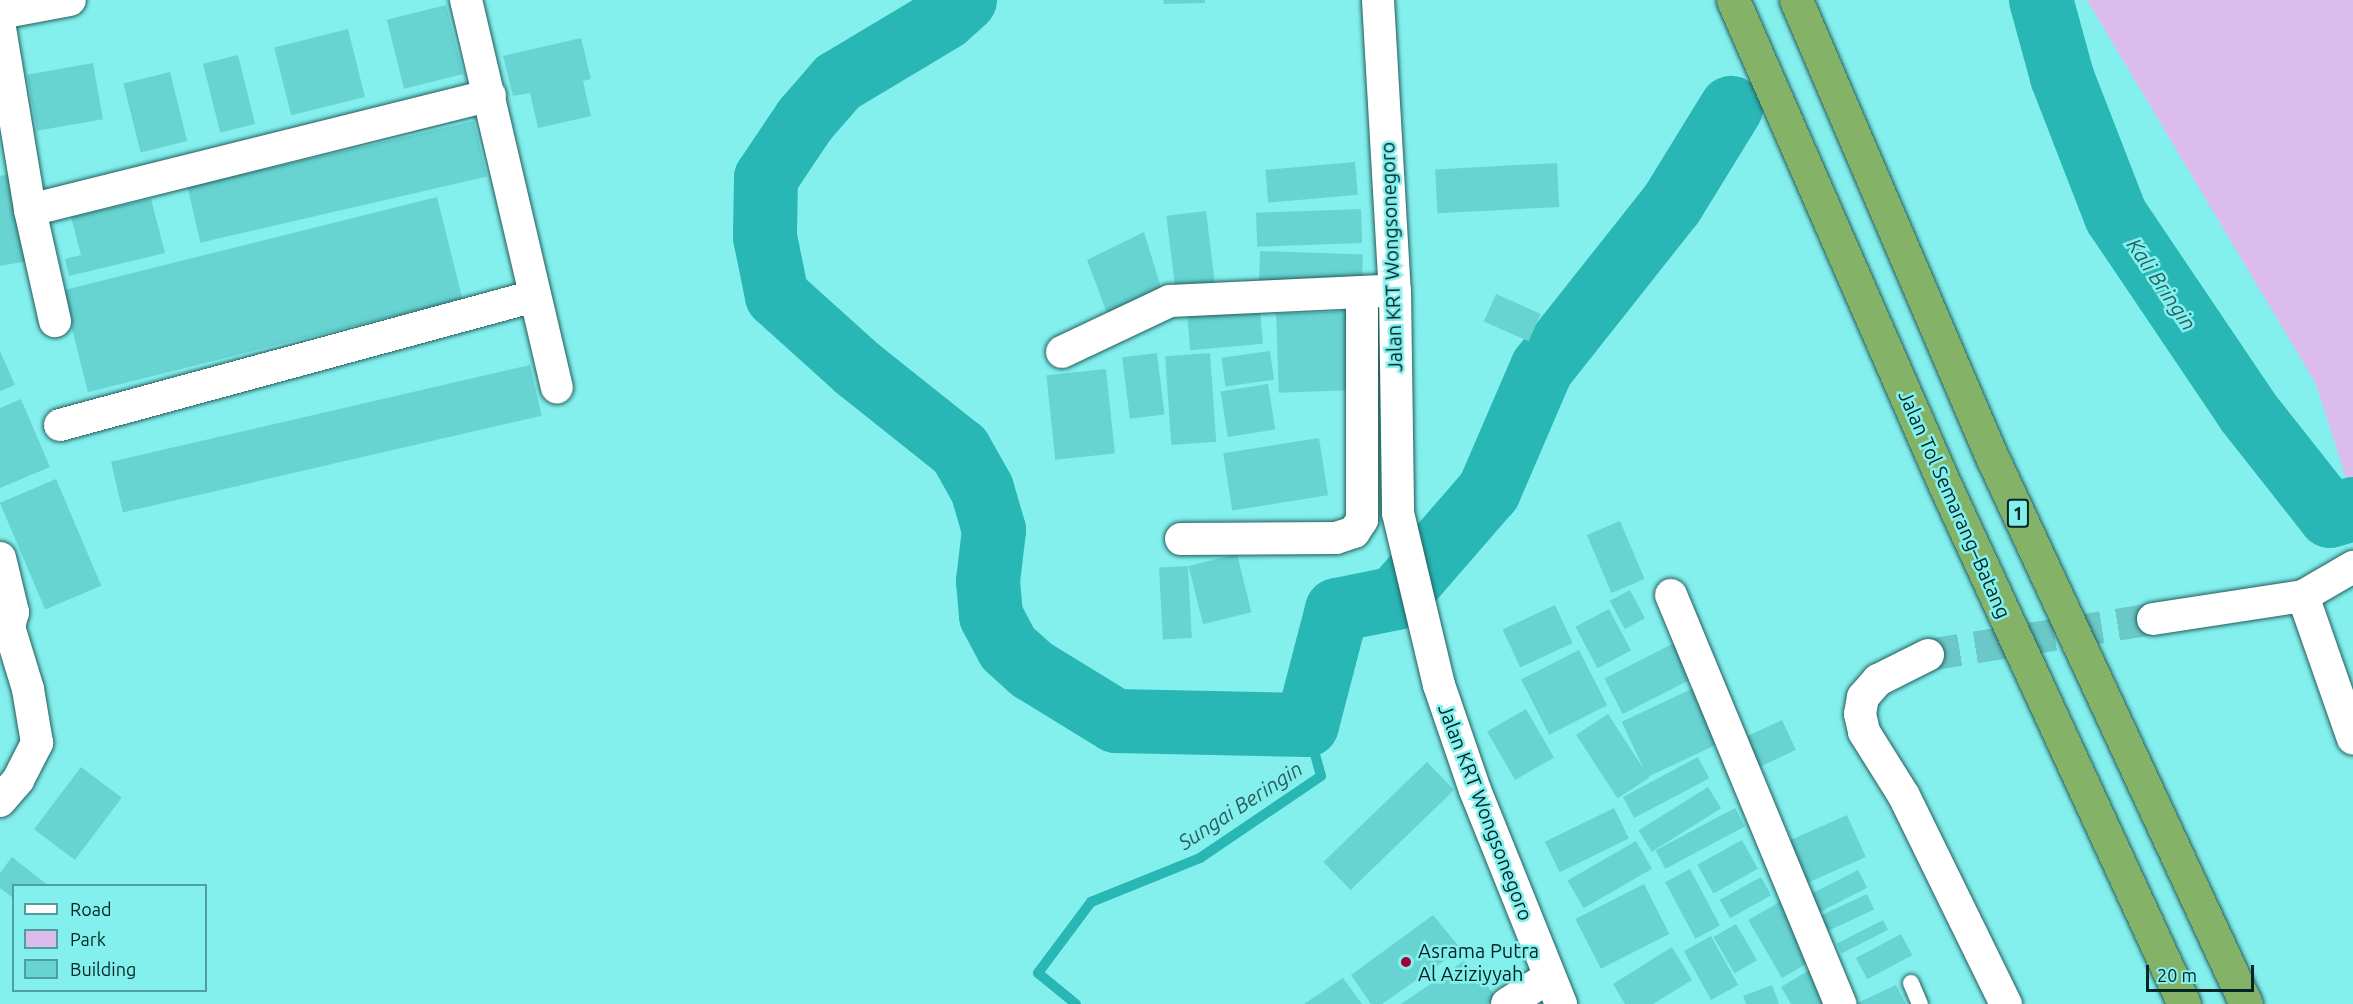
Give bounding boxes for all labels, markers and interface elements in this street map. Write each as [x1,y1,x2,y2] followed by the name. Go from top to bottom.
[1375,142,1407,372] street label: Jalan KRT Wongsonegoro
[2122,233,2202,335] water label: Kali Bringin
[1894,386,2016,622] street label: Jalan Tol Semarang–Batang
[2006,498,2030,528] road number: 1
[1434,700,1538,924] street label: Jalan KRT Wongsonegoro
[1173,755,1307,855] water label: Sungai Beringin
[12,884,207,992] legend
[70,899,112,919] text: Road
[70,929,106,949] text: Park
[1418,939,1539,986] place label: Asrama Putra Al Aziziyyah
[2149,953,2257,991] scale bar
[1399,955,1413,969] marker: Asrama Putra Al Aziziyyah
[70,959,136,979] text: Building
[2157,965,2197,985] text: 20 m

